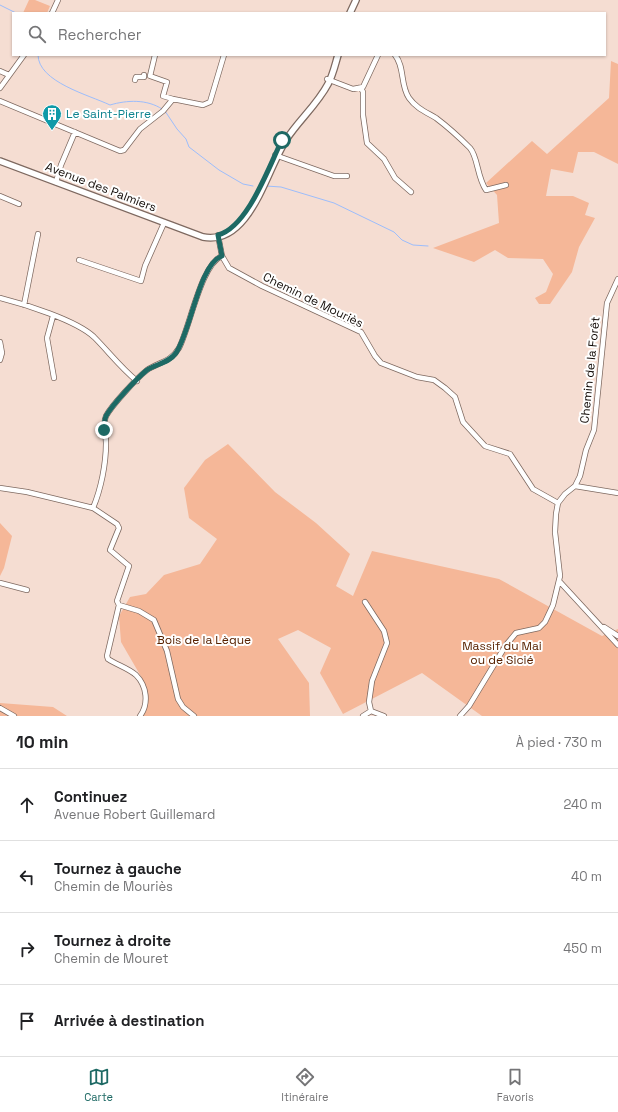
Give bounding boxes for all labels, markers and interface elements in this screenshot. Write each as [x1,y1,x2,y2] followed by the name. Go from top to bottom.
[12,12,606,56] search box
[26,23,48,45] icon: search
[58,25,141,44] text: Rechercher
[41,103,63,131] building icon: Le Saint-Pierre
[66,106,151,122] place label: Le Saint-Pierre
[273,131,291,149] route start
[43,158,159,216] street label: Avenue des Palmiers
[260,269,366,331] street label: Chemin de Mouriès
[576,316,604,424] street label: Chemin de la Forêt
[95,421,113,439] route end
[157,632,251,648] park label: Bois de la Lèque
[462,638,542,668] park label: Massif du Mai ou de Sicié
[16,731,69,753] text: 10 min
[516,734,602,751] text: À pied · 730 m
[54,787,127,806] text: Continuez
[16,794,38,816] icon: ahead
[564,796,602,813] text: 240 m
[54,806,215,823] text: Avenue Robert Guillemard
[54,859,182,878] text: Tournez à gauche
[16,866,38,888] icon: left
[571,868,602,885] text: 40 m
[54,878,173,895] text: Chemin de Mouriès
[54,931,171,950] text: Tournez à droite
[16,938,38,960] icon: right
[563,940,602,957] text: 450 m
[54,950,168,967] text: Chemin de Mouret
[16,1010,38,1032] icon: arrive
[54,1011,204,1030] text: Arrivée à destination
[84,1066,113,1104] tab: Carte
[281,1066,329,1104] tab: Itinéraire
[497,1066,534,1104] tab: Favoris

